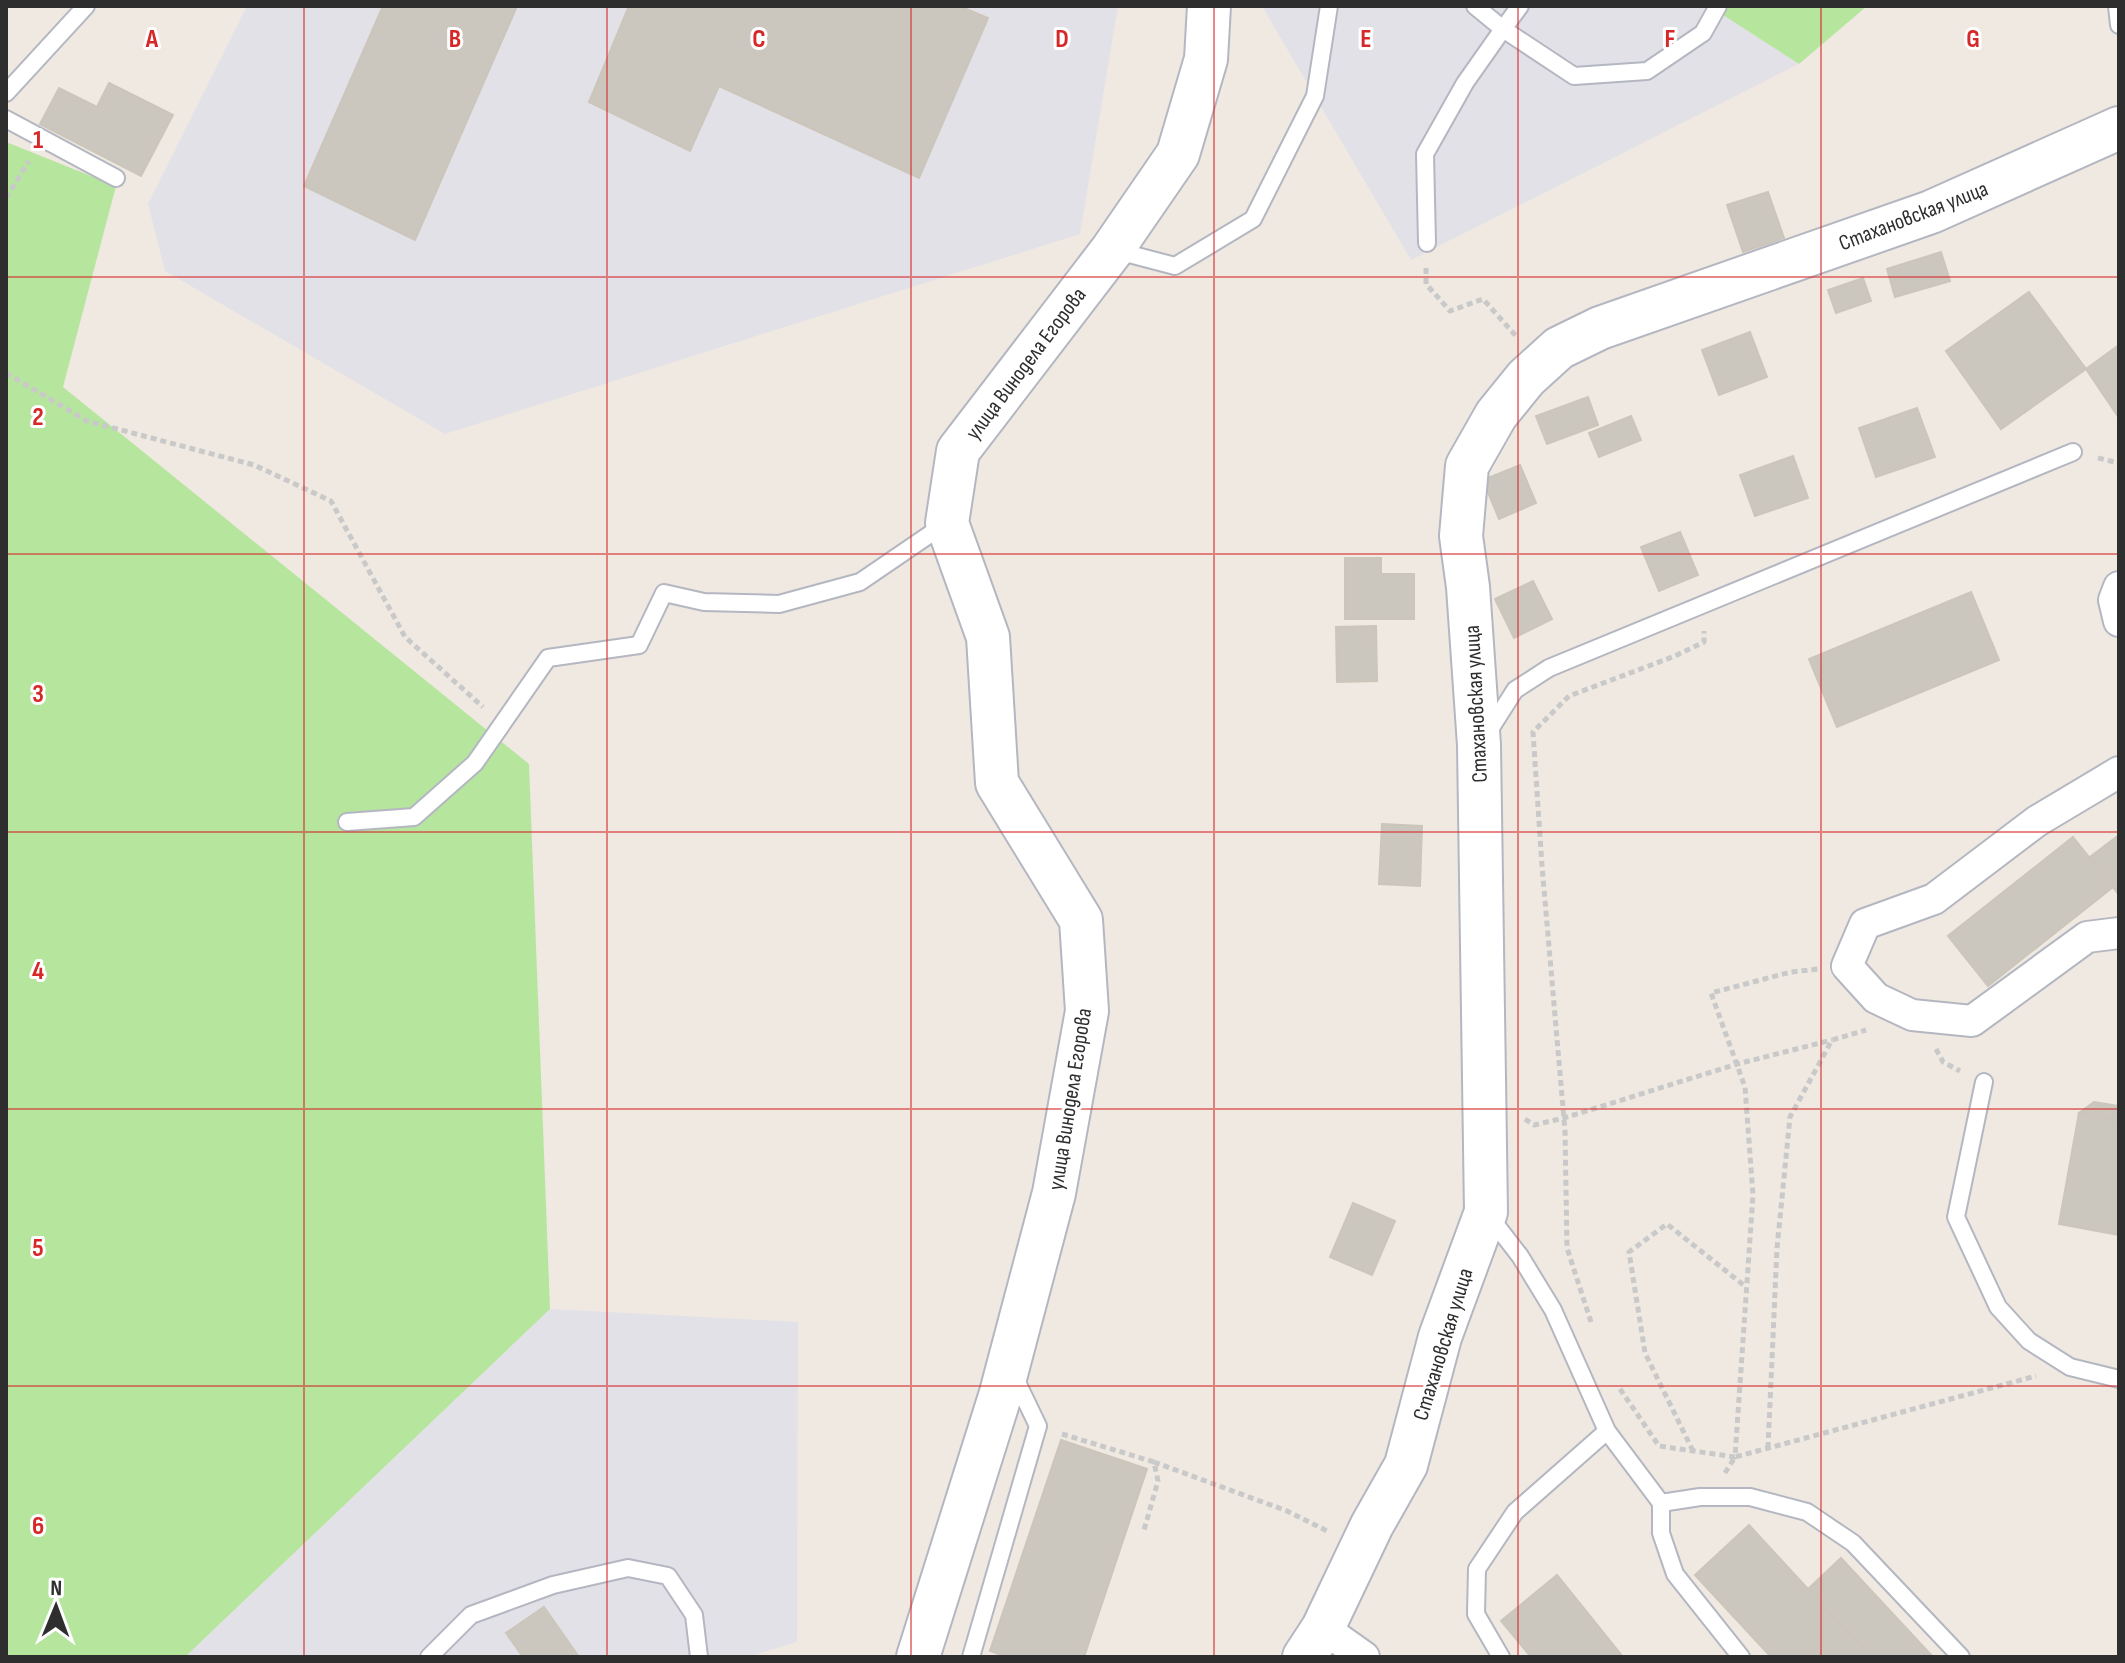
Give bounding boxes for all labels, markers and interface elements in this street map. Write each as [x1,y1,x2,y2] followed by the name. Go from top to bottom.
[145,24,159,55] text: A
[449,24,461,55] text: B
[752,24,766,55] text: C
[1055,24,1069,55] text: D
[1360,24,1372,55] text: E
[1665,24,1676,55] text: F
[1966,24,1980,55] text: G
[33,125,43,156] text: 1
[1835,176,1992,257] street label: Стахановская улица
[960,282,1092,445] street label: улица Винодела Егорова
[32,402,44,433] text: 2
[1459,624,1494,783] street label: Стахановская улица
[32,679,44,710] text: 3
[32,956,44,987] text: 4
[1043,1006,1098,1192] street label: улица Винодела Егорова
[32,1233,44,1264] text: 5
[1407,1265,1479,1424] street label: Стахановская улица
[32,1511,44,1542] text: 6
[16,1567,96,1647] north arrow
[50,1575,62,1602] text: N

